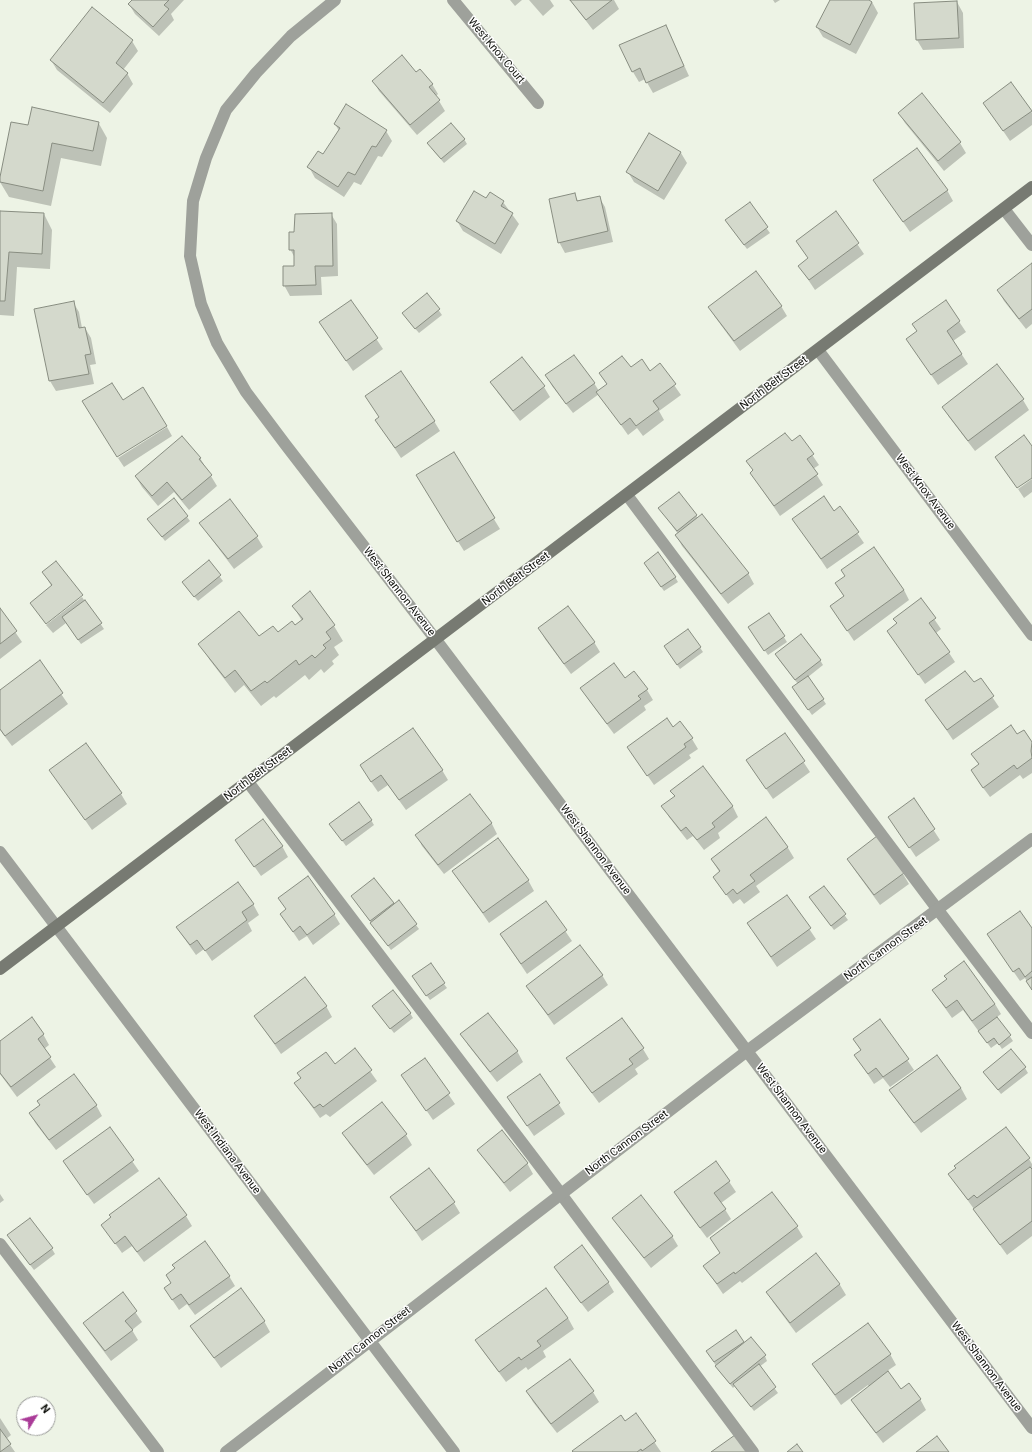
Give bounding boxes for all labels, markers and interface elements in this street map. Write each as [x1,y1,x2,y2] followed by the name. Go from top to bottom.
[465,15,527,87] street label: West Knox Court
[738,353,810,413] street label: North Belt Street
[892,452,958,532] street label: West Knox Avenue
[360,545,438,639] street label: West Shannon Avenue
[480,549,552,609] street label: North Belt Street
[222,744,294,804] street label: North Belt Street
[557,802,633,898] street label: West Shannon Avenue
[842,914,930,984] street label: North Cannon Street
[753,1061,829,1157] street label: West Shannon Avenue
[191,1107,263,1197] street label: West Indiana Avenue
[583,1108,671,1178] street label: North Cannon Street
[327,1304,413,1376] street label: North Cannon Street
[948,1319,1024,1415] street label: West Shannon Avenue
[16,1396,56,1436] north arrow
[38,1402,53,1416] text: N

